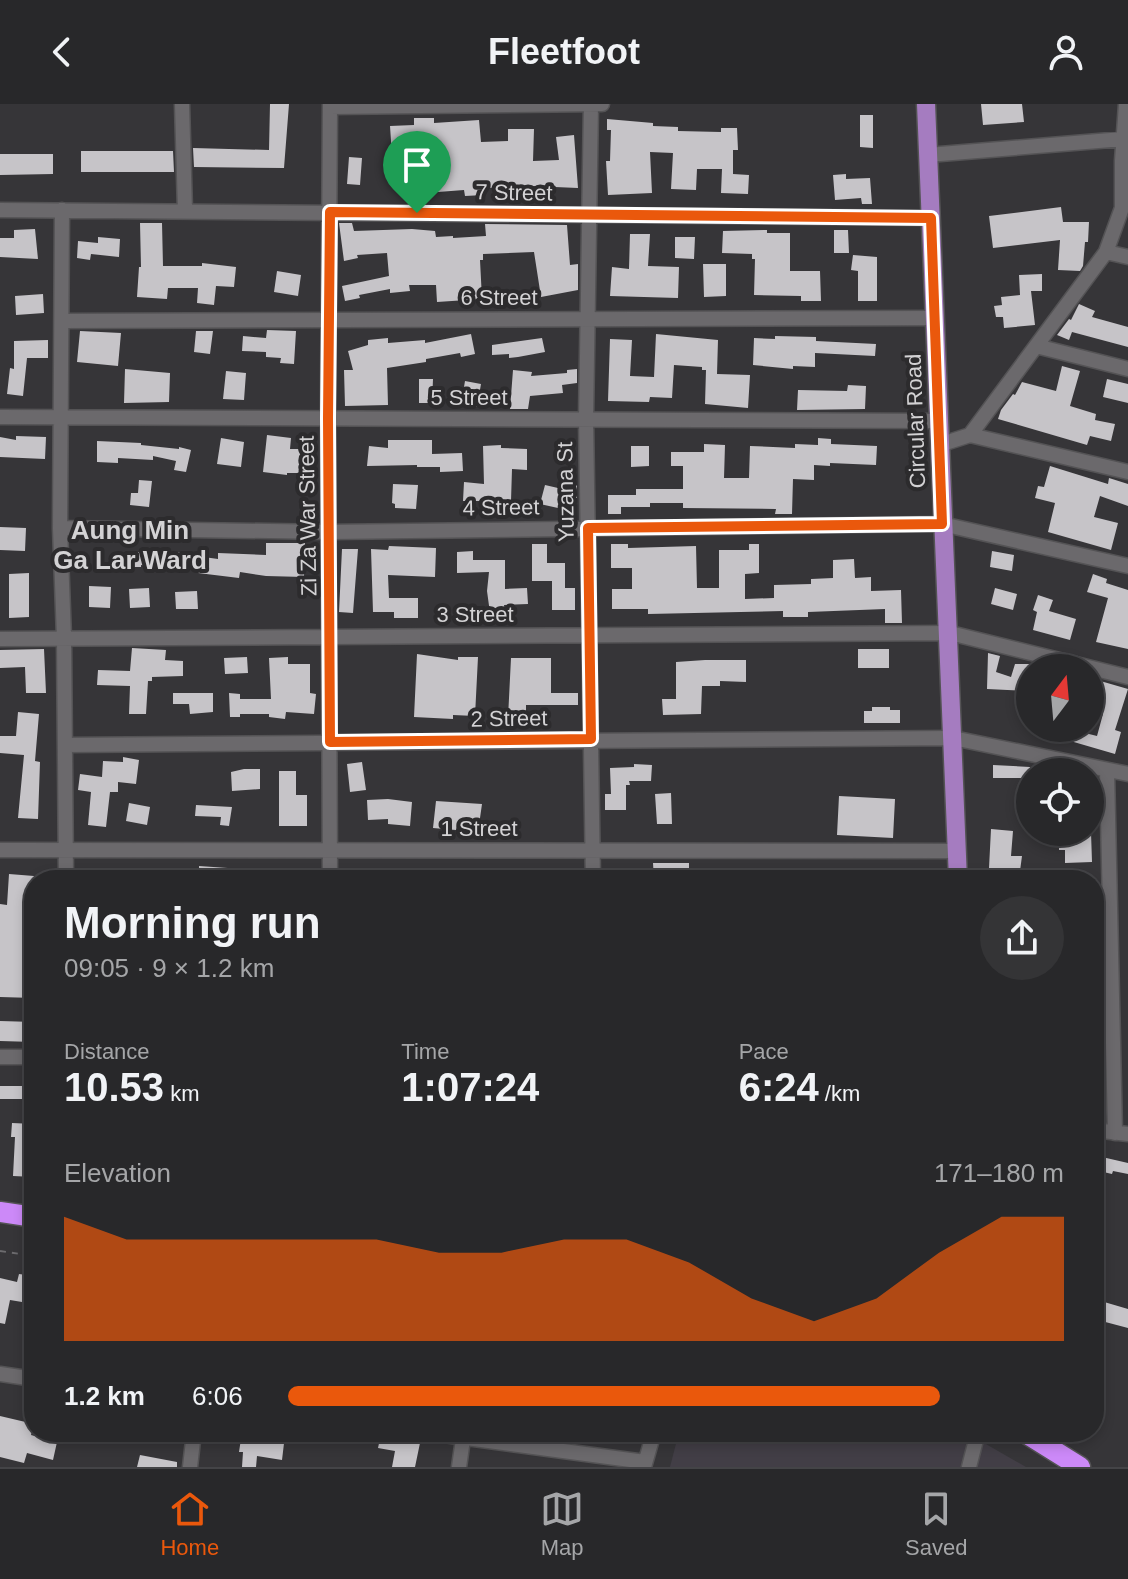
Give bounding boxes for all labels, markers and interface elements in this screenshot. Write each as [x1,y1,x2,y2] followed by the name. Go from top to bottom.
[40,30,84,74] icon: back
[1044,30,1088,74] icon: person
[488,31,640,72] text: Fleetfoot
[383,131,451,213] pin
[395,143,439,187] icon: arrive
[475,179,553,206] street label: 7 Street
[460,285,538,310] street label: 6 Street
[901,353,930,489] street label: Circular Road
[430,385,508,410] street label: 5 Street
[294,436,321,596] street label: Zi Za War Street
[552,442,579,542] street label: Yuzana St
[462,494,540,521] street label: 4 Street
[53,515,207,575] district label: Aung Min Ga Lar Ward
[436,602,514,627] street label: 3 Street
[1016,654,1104,742] north arrow
[1016,654,1104,846] map controls
[470,705,548,732] street label: 2 Street
[1016,758,1104,846] button: locate
[440,816,518,841] street label: 1 Street
[980,896,1064,980] button: share
[64,898,321,947] text: Morning run
[64,953,274,983] text: 09:05 · 9 × 1.2 km
[64,1039,150,1064] text: Distance
[401,1039,449,1064] text: Time
[739,1039,789,1064] text: Pace
[64,1065,164,1109] text: 10.53
[401,1065,539,1109] text: 1:07:24
[739,1065,819,1109] text: 6:24
[164,1081,200,1106] text: km
[819,1081,860,1106] text: /km
[64,1158,171,1188] text: Elevation
[934,1158,1064,1188] text: 171–180 m
[64,1381,145,1411] text: 1.2 km
[192,1381,243,1411] text: 6:06
[160,1487,219,1561] tab: Home
[540,1487,584,1561] tab: Map
[905,1487,968,1561] tab: Saved

